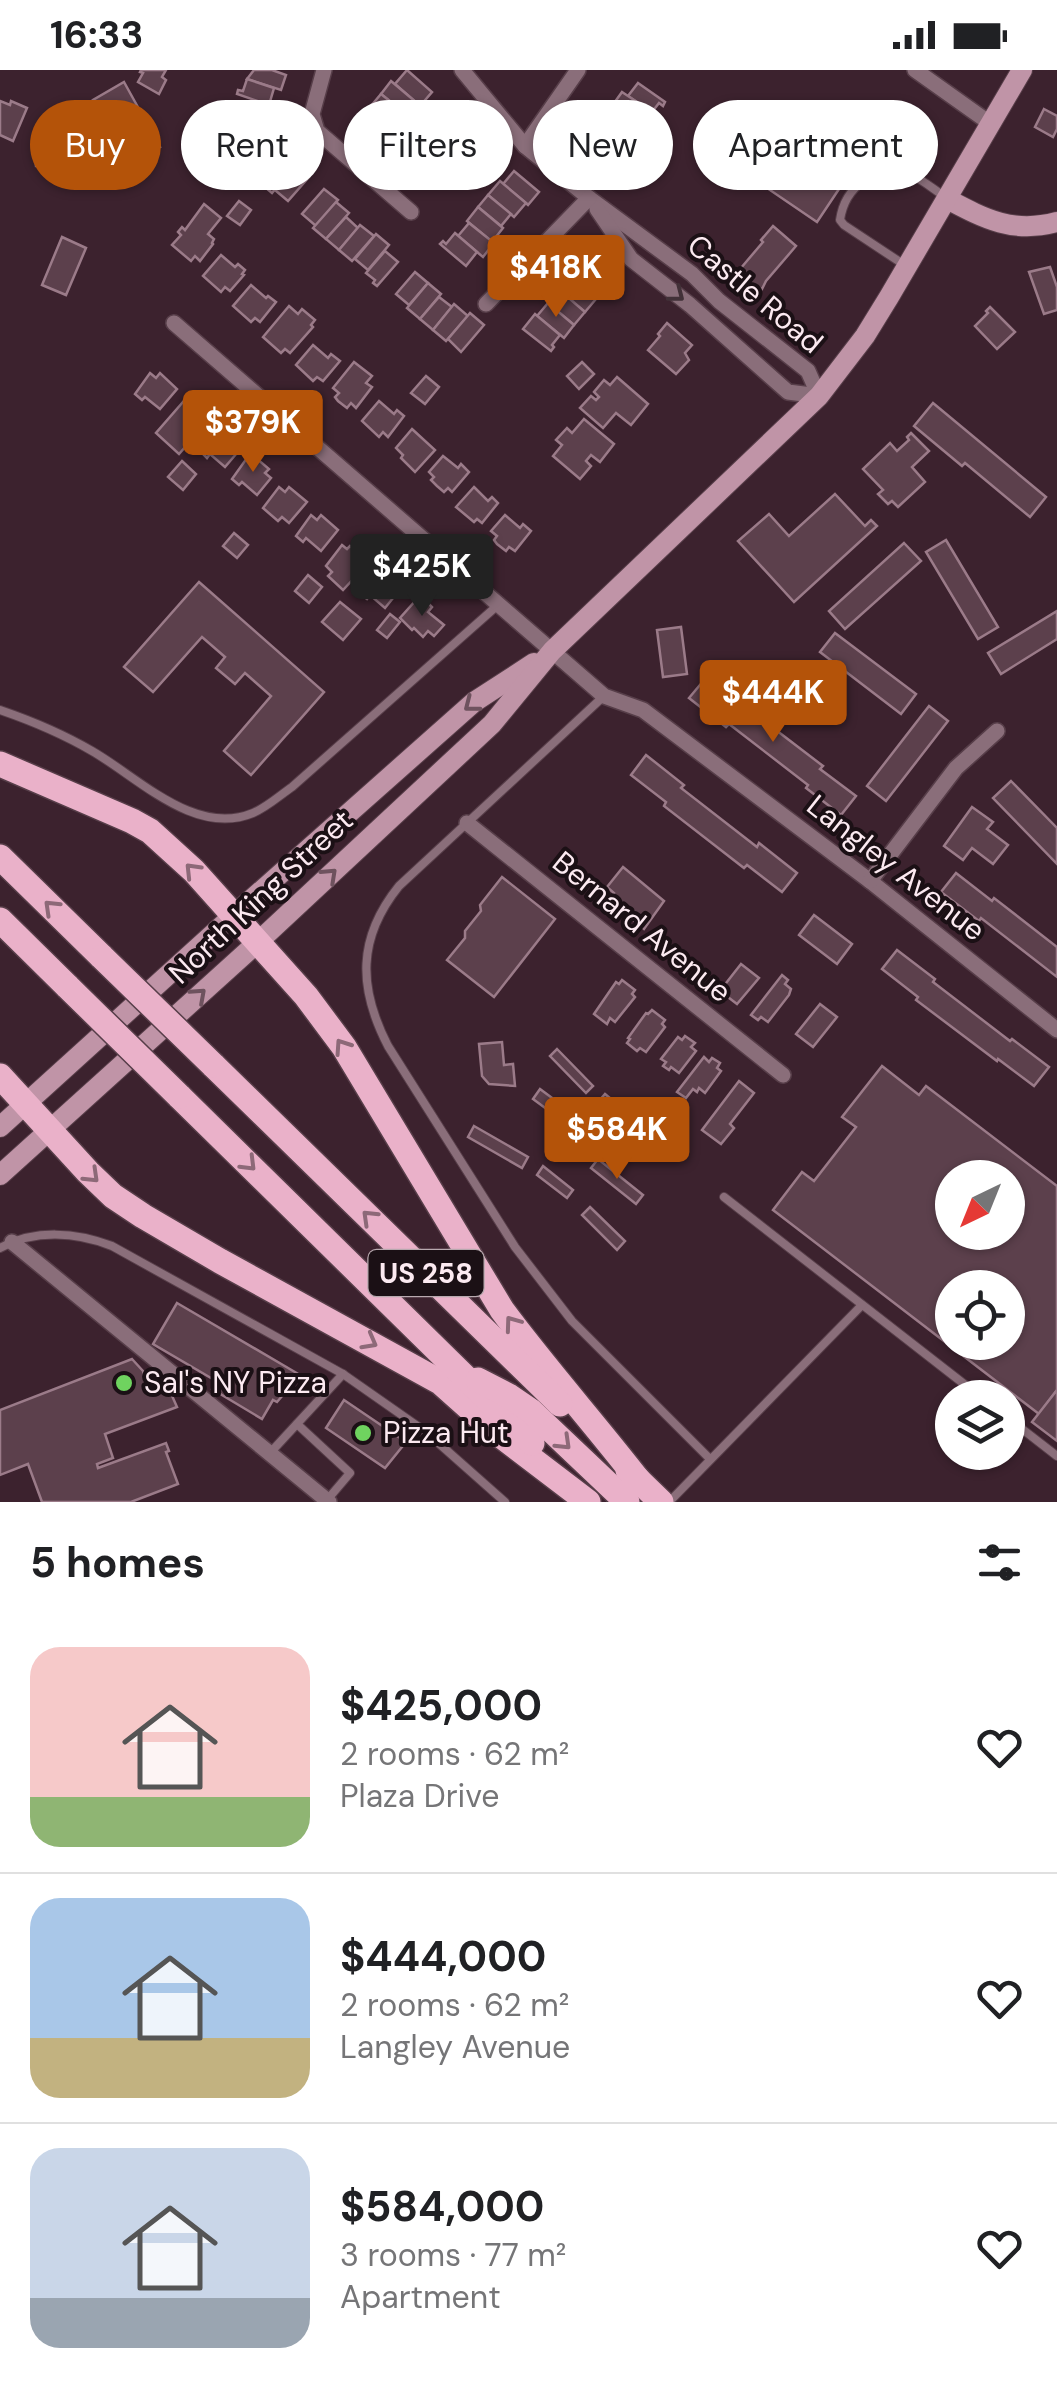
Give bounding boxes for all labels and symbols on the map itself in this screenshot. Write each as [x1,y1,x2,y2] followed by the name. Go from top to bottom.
[679,225,831,362] street label: Castle Road
[486,235,626,320] pin: $418K
[666,283,684,300] one-way arrow
[183,390,323,475] pin: $379K
[352,534,492,619] pin: $425K
[703,660,843,745] pin: $444K
[464,694,482,711] one-way arrow
[799,786,993,949] street label: Langley Avenue
[160,801,361,992] street label: North King Street
[545,843,740,1011] street label: Bernard Avenue
[186,864,204,882] one-way arrow
[318,869,336,887] one-way arrow
[45,900,63,918] one-way arrow
[188,989,206,1007] one-way arrow
[336,1038,354,1057] one-way arrow
[547,1097,687,1182] pin: $584K
[237,1152,255,1170] one-way arrow
[935,1160,1025,1250] north arrow
[81,1164,99,1182] one-way arrow
[362,1211,380,1229] one-way arrow
[368,1250,484,1296] road number: US 258
[506,1316,524,1334] one-way arrow
[359,1330,377,1350] one-way arrow
[144,1363,327,1402] place label: Sal's NY Pizza
[113,1372,135,1394] marker: Sal's NY Pizza
[383,1413,509,1452] place label: Pizza Hut
[352,1422,374,1444] marker: Pizza Hut
[552,1431,571,1449] one-way arrow

